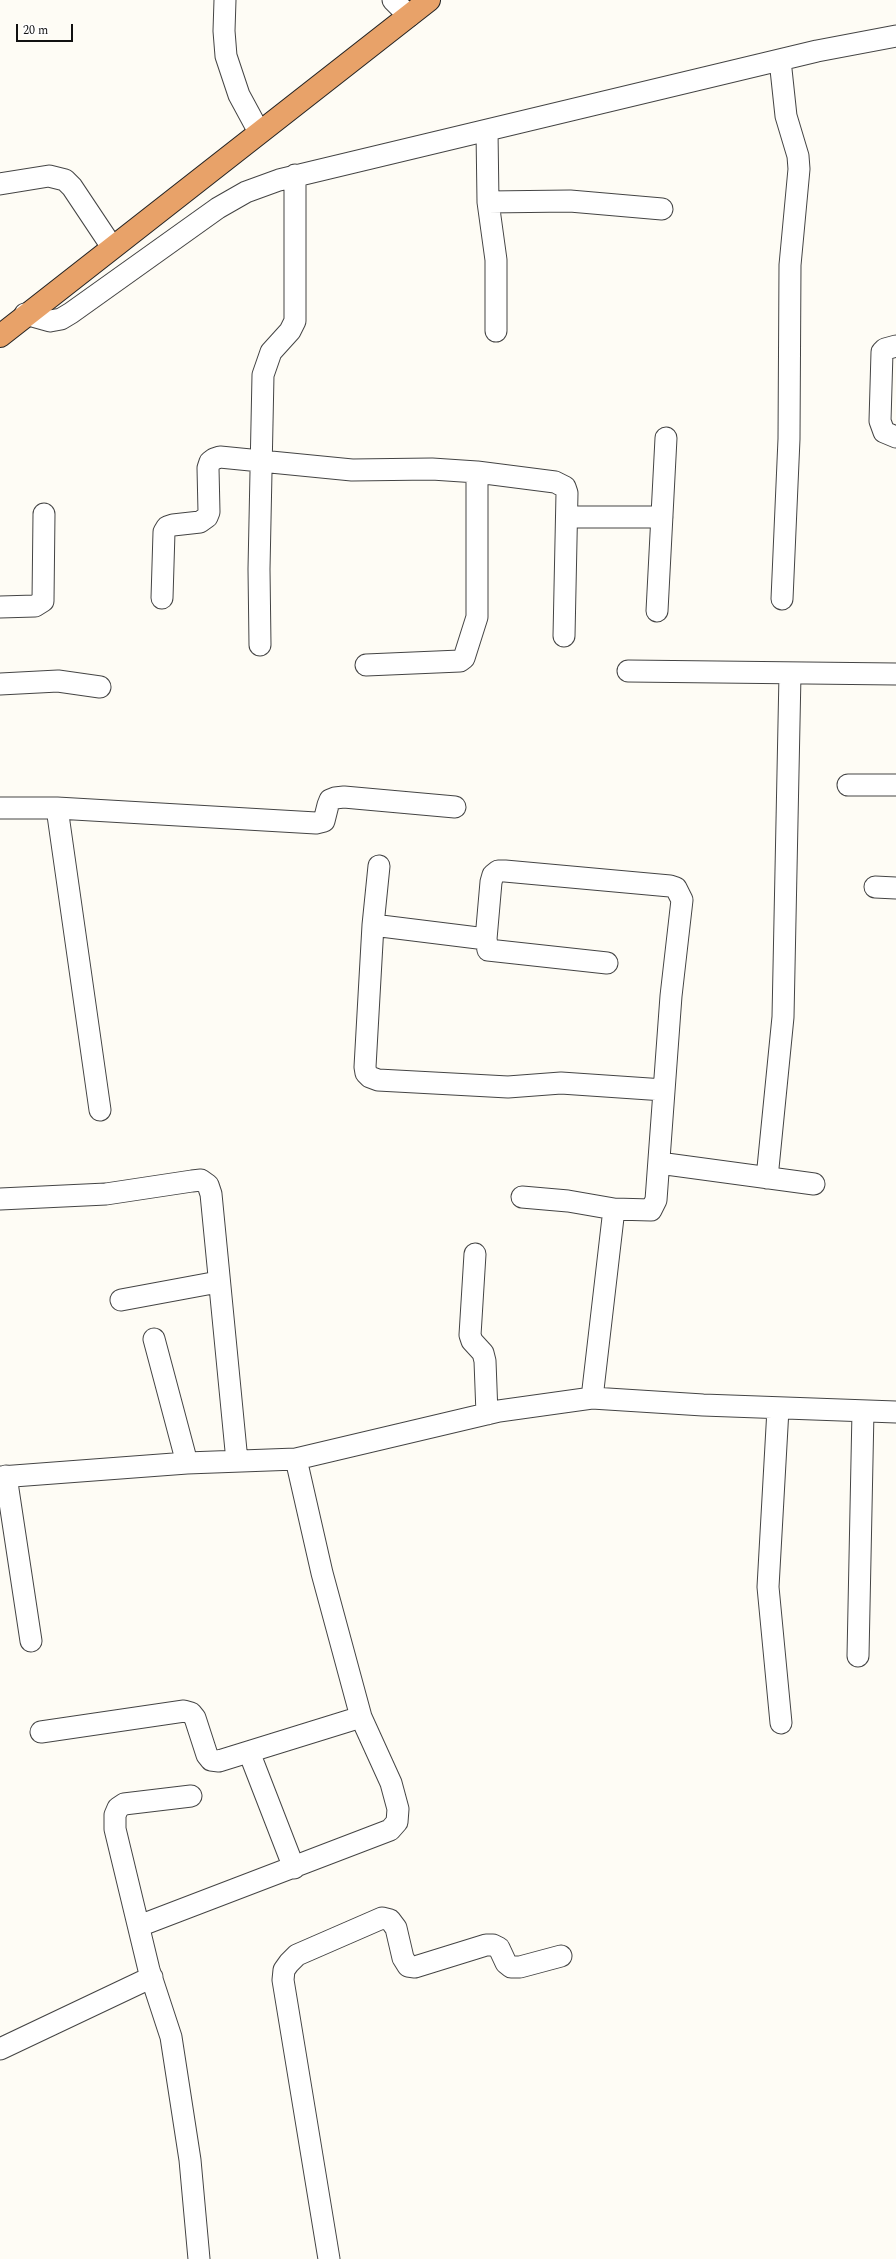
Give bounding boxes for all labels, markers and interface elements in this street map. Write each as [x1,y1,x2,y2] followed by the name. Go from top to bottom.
[18,16,75,42] scale bar
[23,21,48,40] text: 20 m

